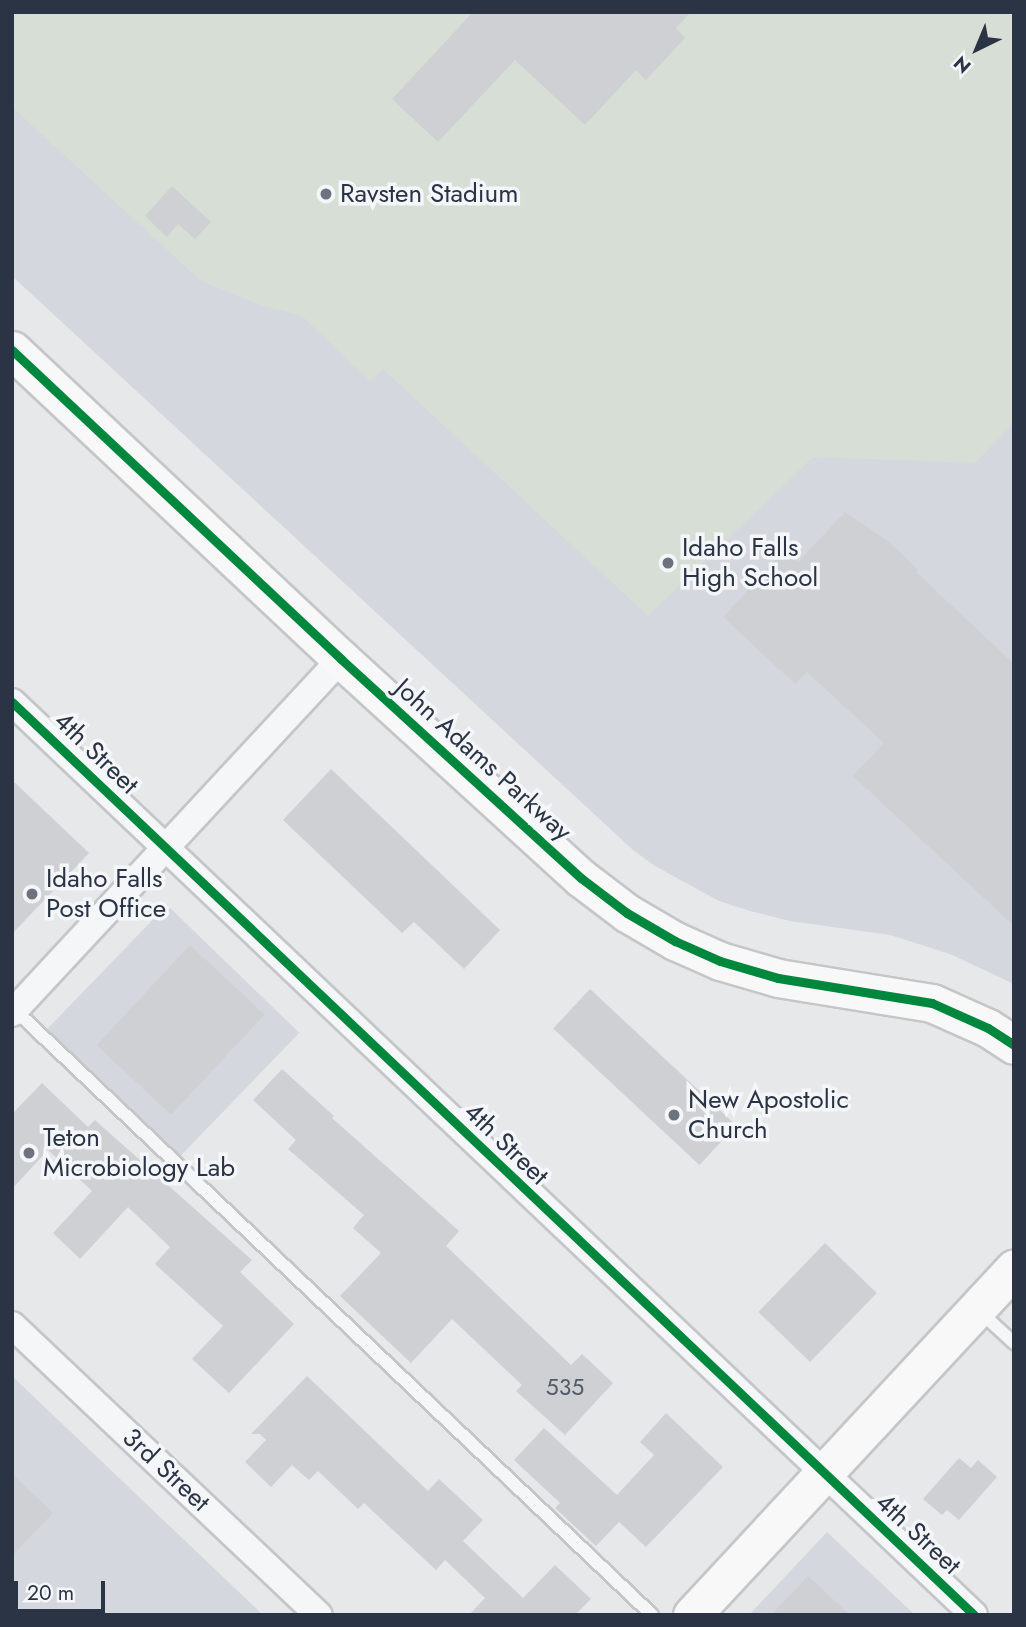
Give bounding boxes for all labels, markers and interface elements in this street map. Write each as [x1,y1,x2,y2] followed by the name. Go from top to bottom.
[942,14,1012,84] north arrow
[948,50,977,80] text: N
[340,178,518,210] place label: Ravsten Stadium
[318,186,334,202] marker: Ravsten Stadium
[682,532,818,594] place label: Idaho Falls High School
[660,555,676,571] marker: Idaho Falls High School
[388,673,578,847] street label: John Adams Parkway
[47,705,145,801] street label: 4th Street
[46,863,166,924] place label: Idaho Falls Post Office
[24,886,40,902] marker: Idaho Falls Post Office
[688,1084,849,1146] place label: New Apostolic Church
[457,1096,555,1192] street label: 4th Street
[666,1107,682,1123] marker: New Apostolic Church
[43,1122,235,1184] place label: Teton Microbiology Lab
[21,1145,37,1161] marker: Teton Microbiology Lab
[546,1373,584,1401] house number: 535
[116,1422,216,1518] street label: 3rd Street
[869,1487,967,1581] street label: 4th Street
[18,1568,108,1612] scale bar
[27,1578,74,1608] text: 20 m

